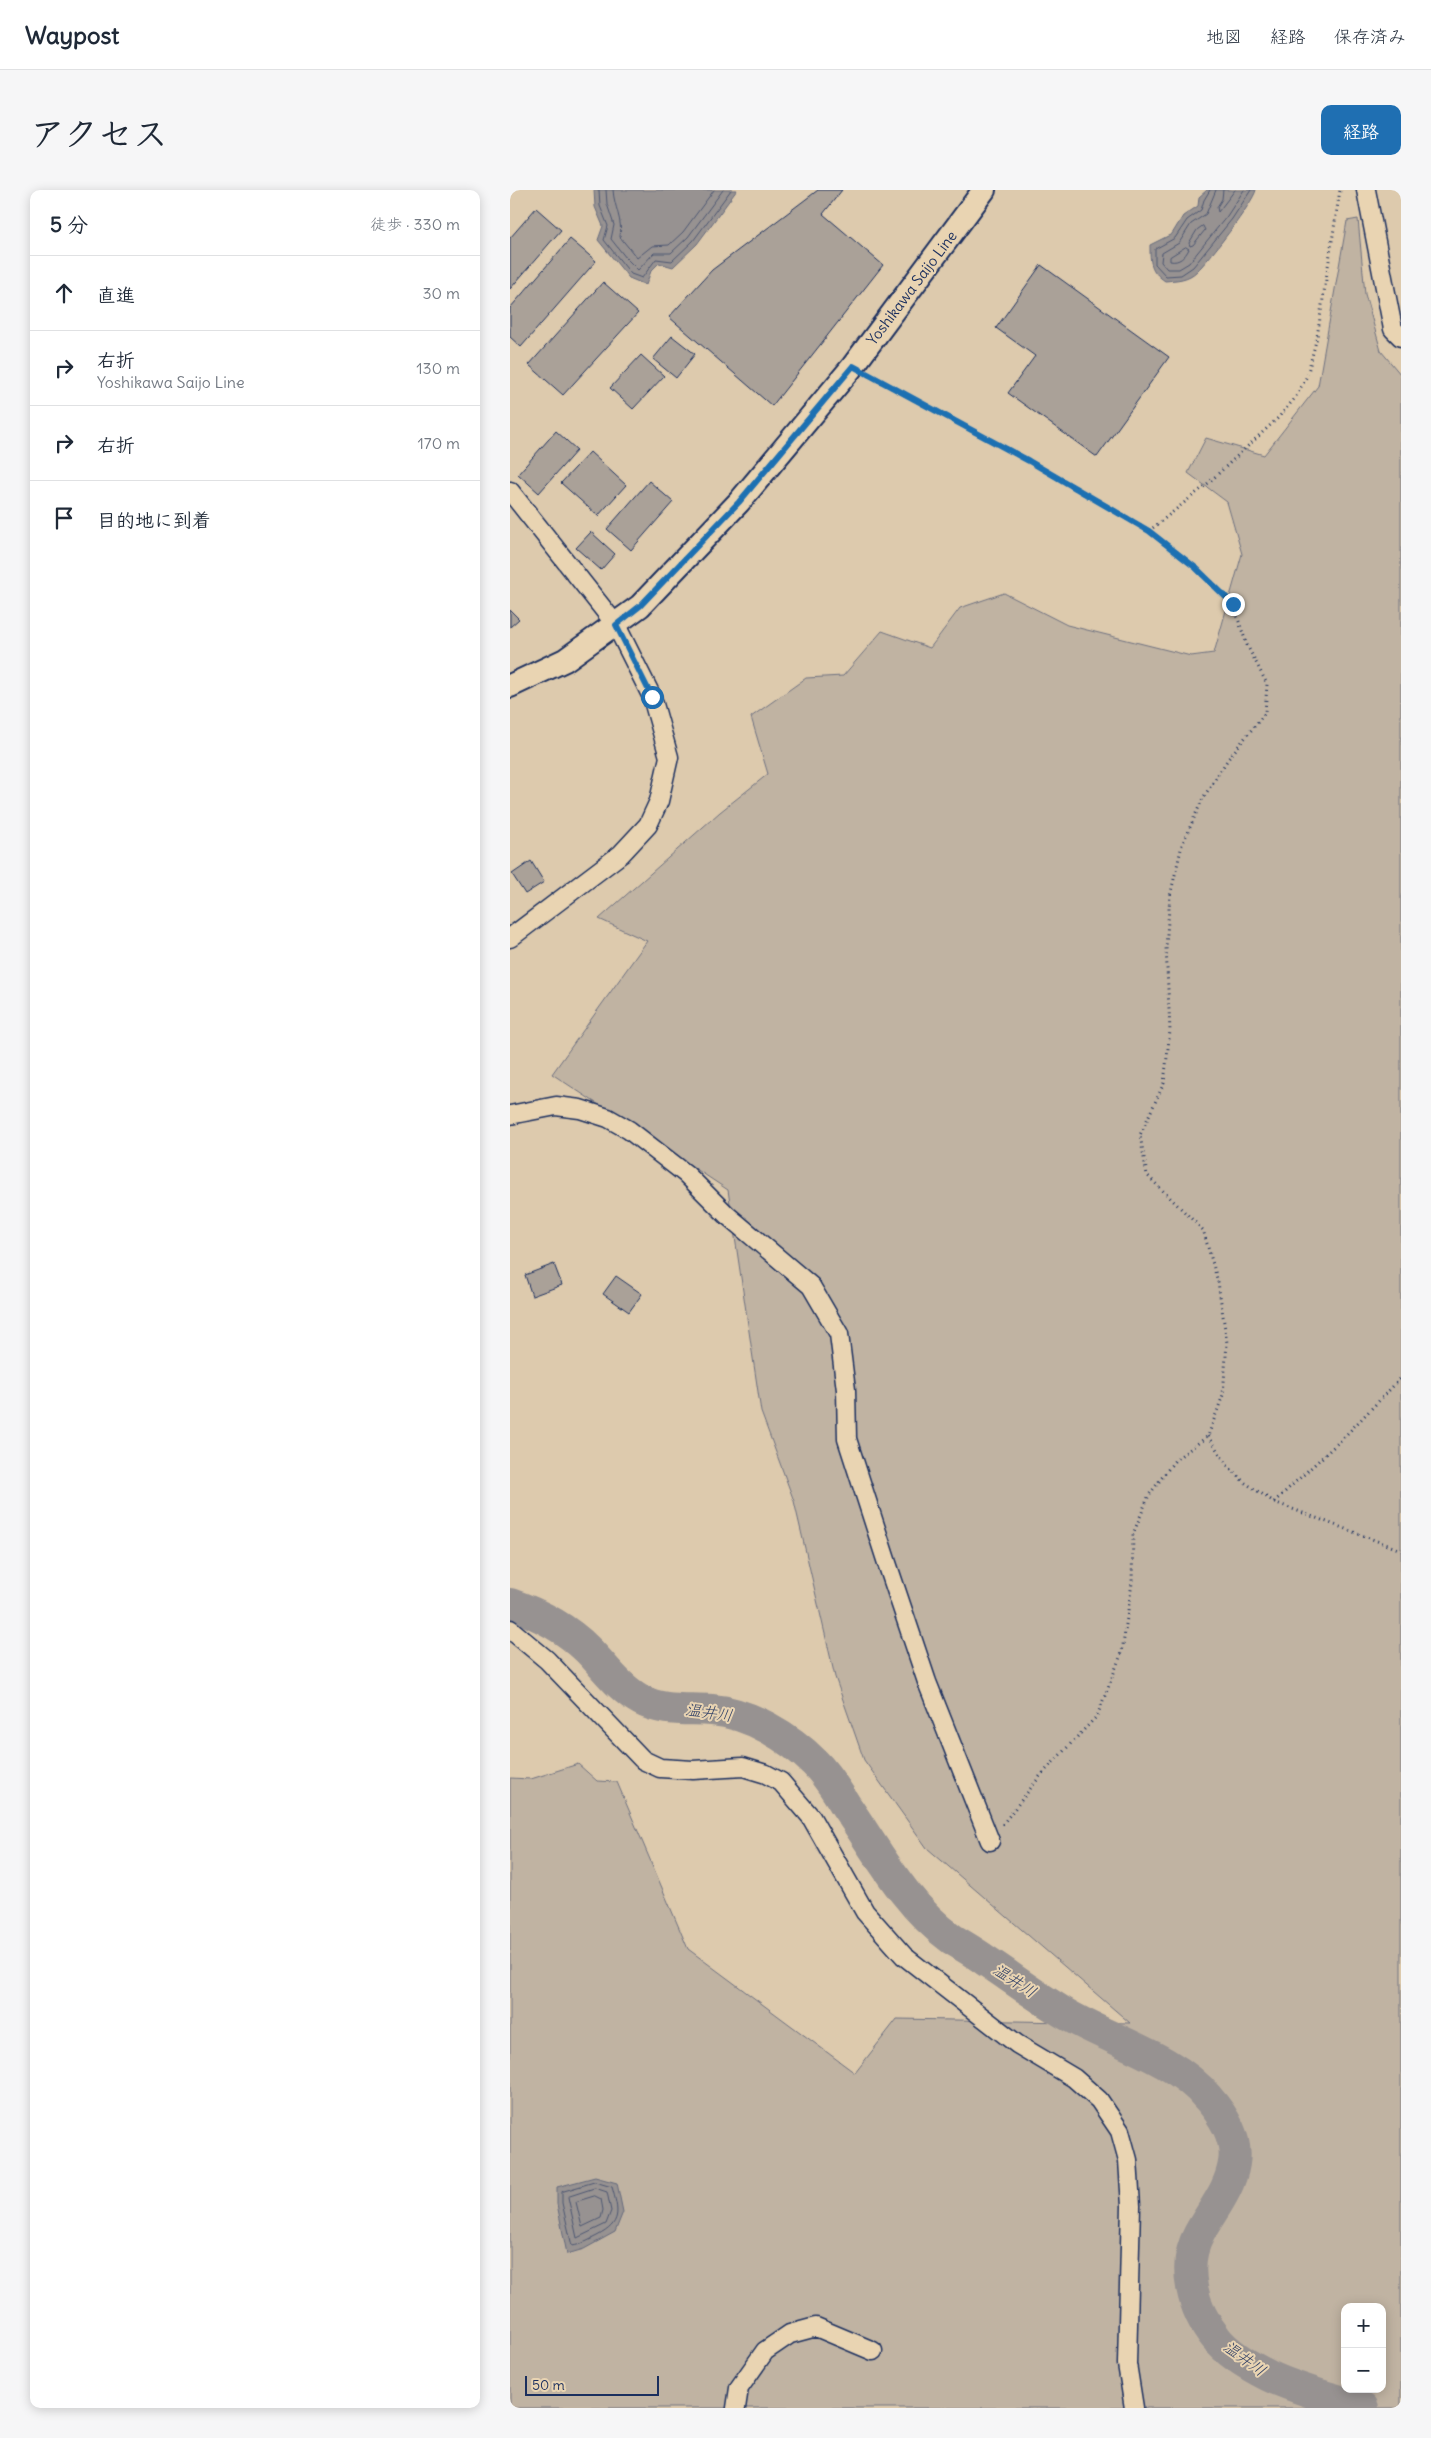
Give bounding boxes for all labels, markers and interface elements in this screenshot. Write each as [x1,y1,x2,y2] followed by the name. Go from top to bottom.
[25,20,119,50] text: Waypost
[1206,25,1242,48] text: 地図
[1270,25,1306,48] text: 経路
[1334,25,1406,48] text: 保存済み
[1321,105,1401,155] button: 経路
[30,111,168,155] text: アクセス
[50,211,88,238] text: 5 分
[370,214,460,234] text: 徒歩 · 330 m
[862,227,961,349] street label: Yoshikawa Saijo Line
[50,279,78,307] icon: ahead
[97,283,135,307] text: 直進
[423,283,460,303] text: 30 m
[97,348,135,372] text: 右折
[50,354,78,382] icon: right
[416,358,460,378] text: 130 m
[97,372,245,392] text: Yoshikawa Saijo Line
[50,429,78,457] icon: right
[97,433,135,457] text: 右折
[417,433,460,453] text: 170 m
[50,504,78,532] icon: arrive
[97,508,211,532] text: 目的地に到着
[1222,593,1245,616] route end
[641,686,664,709] route start
[684,1699,734,1725] water label: 温井川
[989,1959,1041,2001] water label: 温井川
[1341,2303,1386,2393] map controls
[1341,2303,1386,2348] button: +
[1220,2336,1270,2380] water label: 温井川
[1341,2348,1386,2393] button: −
[525,2373,659,2396] scale bar
[532,2376,565,2394] text: 50 m

